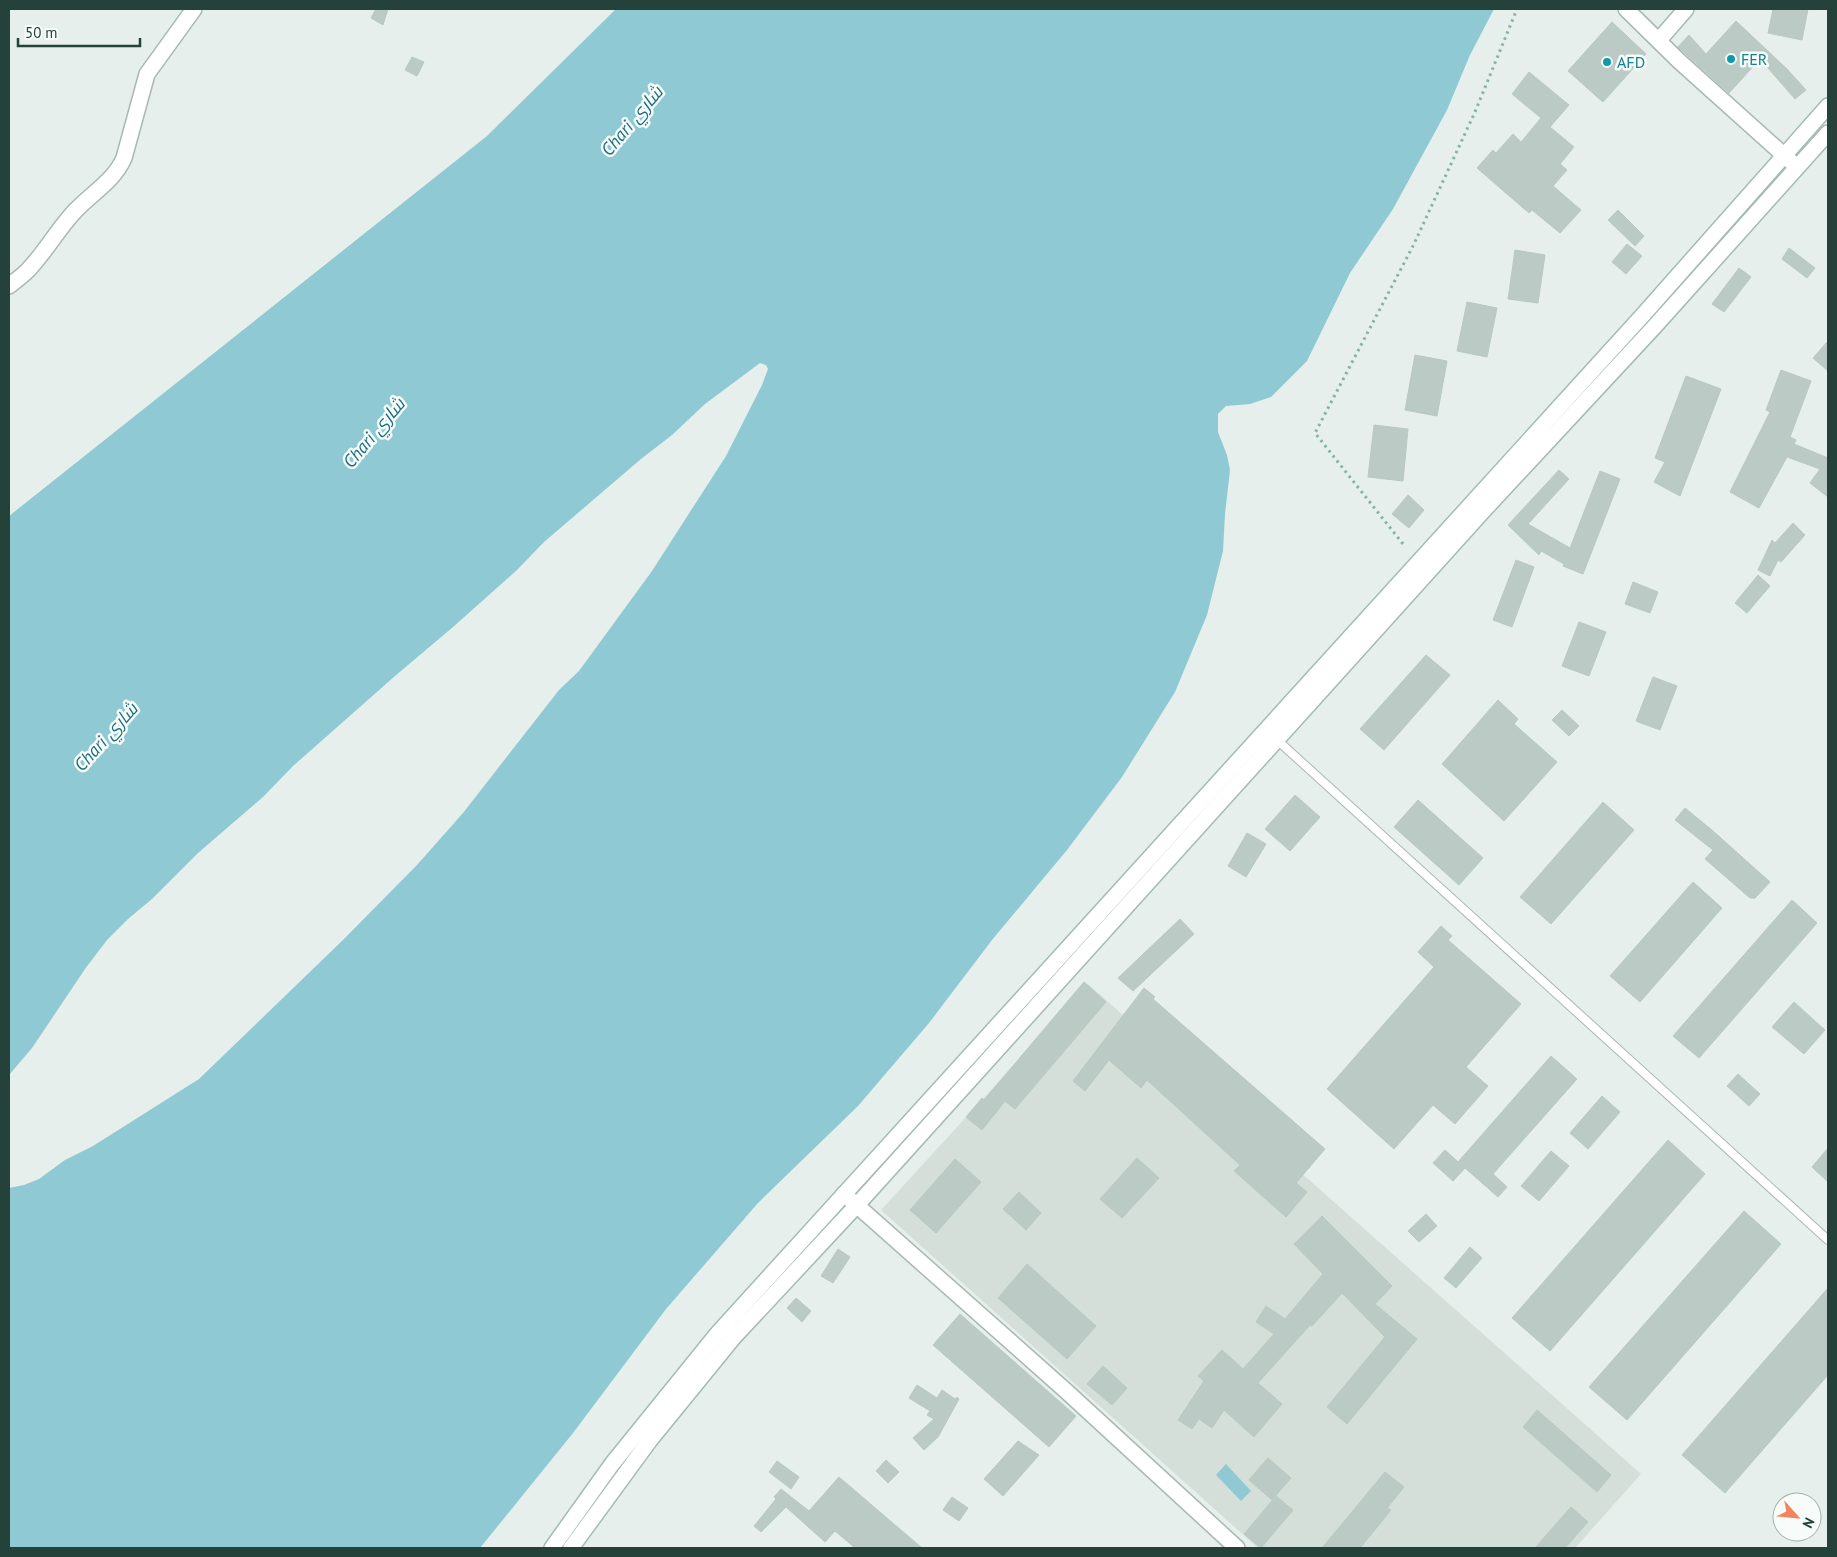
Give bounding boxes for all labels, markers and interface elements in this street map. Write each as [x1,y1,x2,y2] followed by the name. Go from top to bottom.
[18,15,140,47] scale bar
[25,23,58,42] text: 50 m
[1741,49,1767,69] place label: FER
[1617,52,1645,72] place label: AFD
[1725,53,1737,65] marker: FER
[1601,56,1613,68] marker: AFD
[596,80,671,162] water label: Chari شاري
[338,392,413,474] water label: Chari شاري
[69,697,145,778] water label: Chari شاري
[1772,1492,1822,1542] north arrow
[1798,1515,1819,1531] text: N

